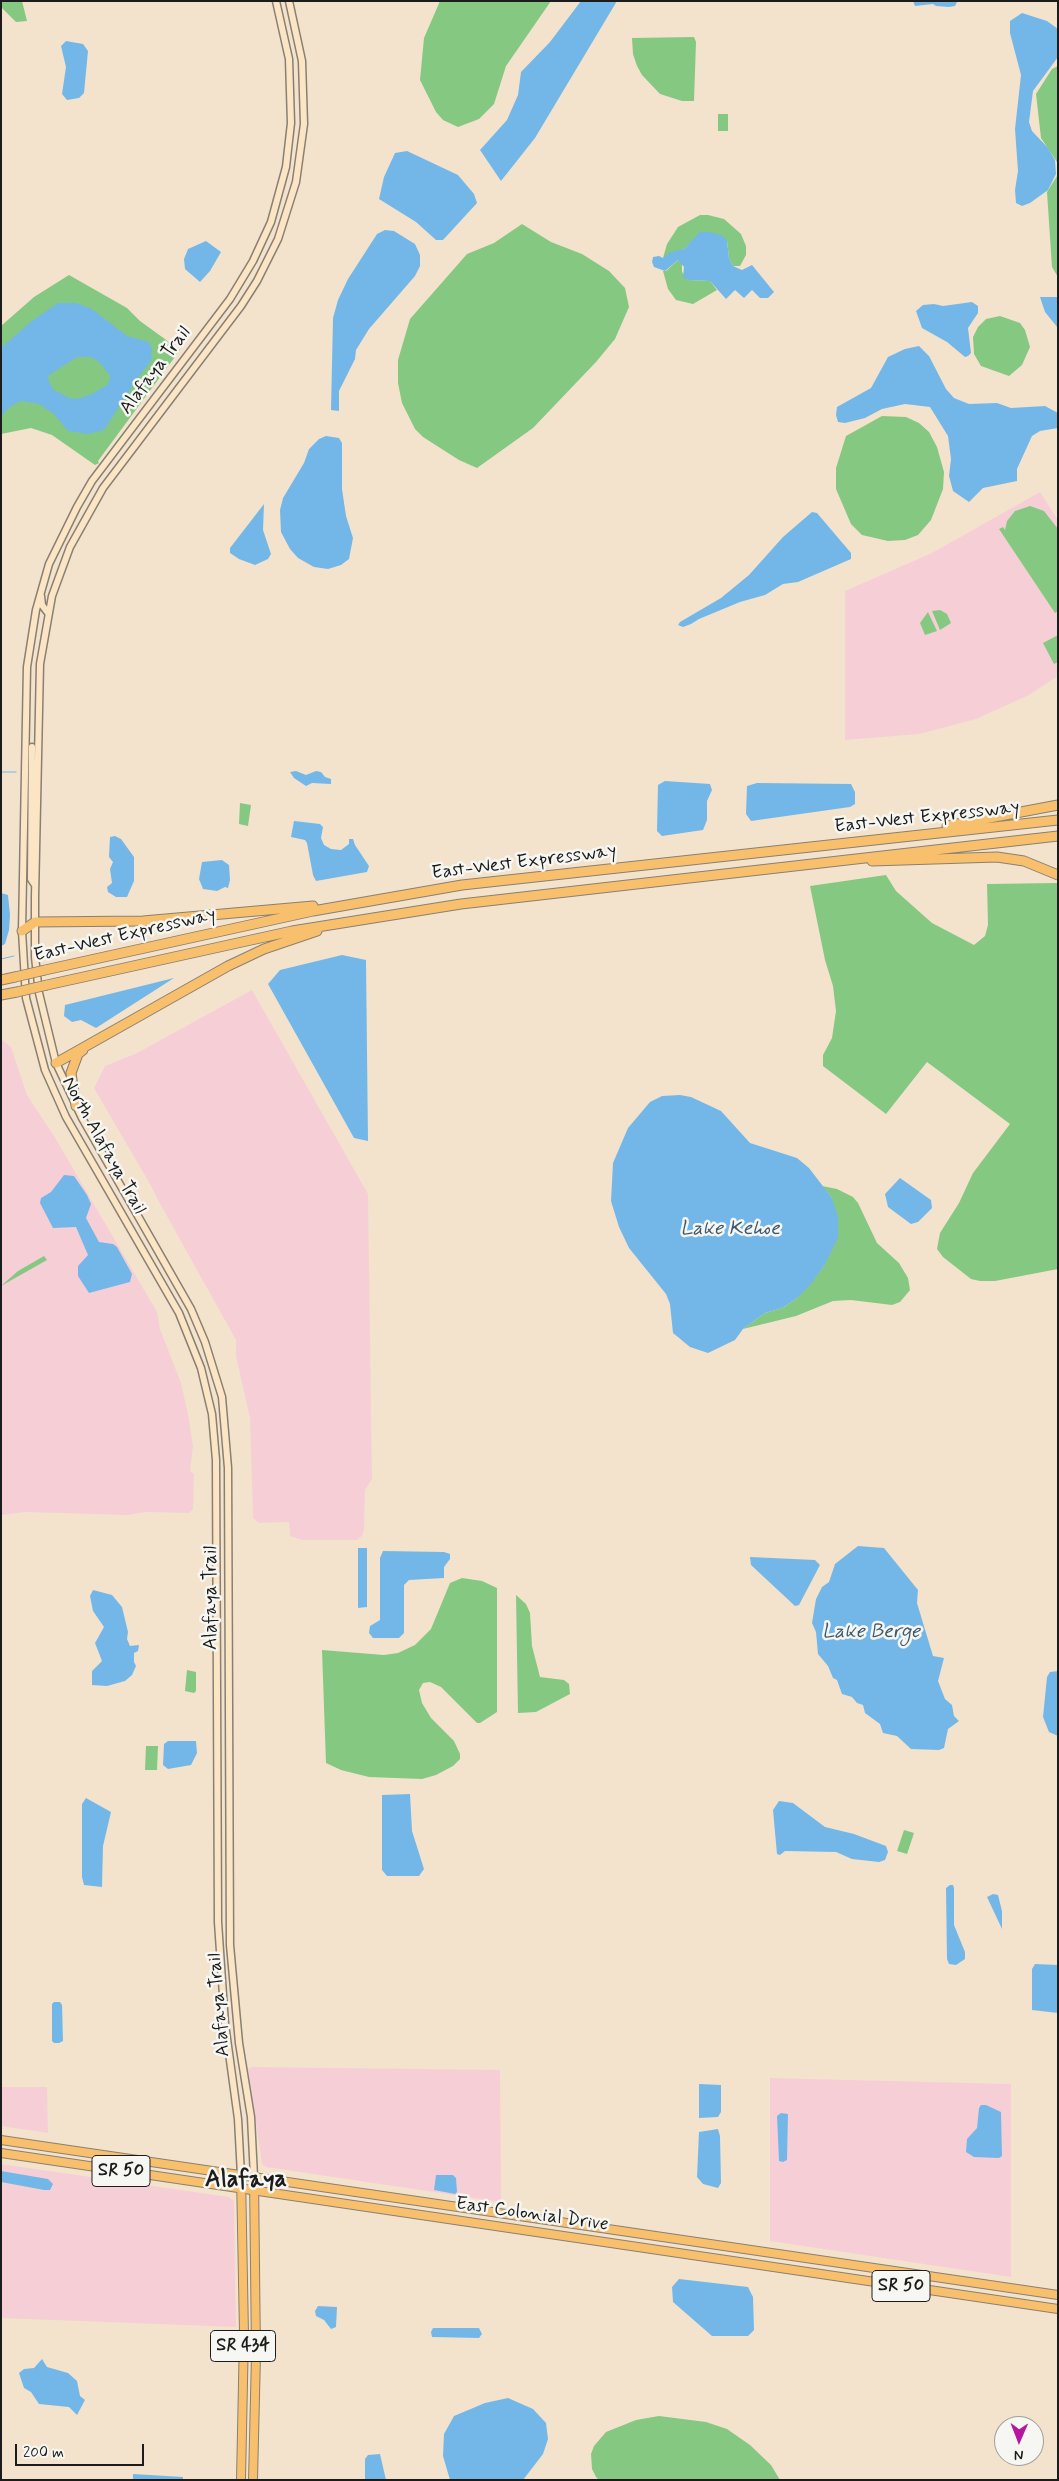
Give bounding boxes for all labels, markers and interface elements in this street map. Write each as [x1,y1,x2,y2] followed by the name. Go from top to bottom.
[116,323,196,419] street label: Alafaya Trail
[833,797,1021,839] street label: East-West Expressway
[430,840,618,886] street label: East-West Expressway
[32,904,218,968] street label: East-West Expressway
[56,1073,150,1219] street label: North Alafaya Trail
[680,1218,780,1242] water label: Lake Kehoe
[201,1546,223,1650] street label: Alafaya Trail
[822,1621,920,1645] water label: Lake Berge
[204,1952,236,2058] street label: Alafaya Trail
[92,2156,150,2186] road number: SR 50
[205,2167,287,2195] district label: Alafaya
[454,2193,610,2237] street label: East Colonial Drive
[872,2270,930,2302] road number: SR 50
[210,2330,276,2362] road number: SR 434
[994,2416,1044,2466] north arrow
[18,2434,146,2466] scale bar
[23,2443,64,2463] text: 200 m
[1014,2446,1024,2464] text: N

